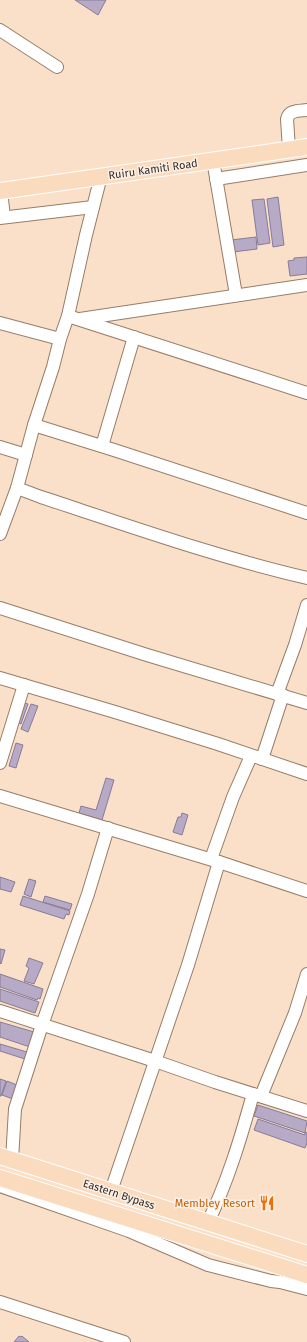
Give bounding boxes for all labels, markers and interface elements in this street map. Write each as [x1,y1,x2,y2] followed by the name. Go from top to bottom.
[108,157,199,182] street label: Ruiru Kamiti Road
[81,1177,156,1212] street label: Eastern Bypass
[258,1194,276,1212] restaurant icon: Membley Resort
[175,1197,255,1210] place label: Membley Resort

